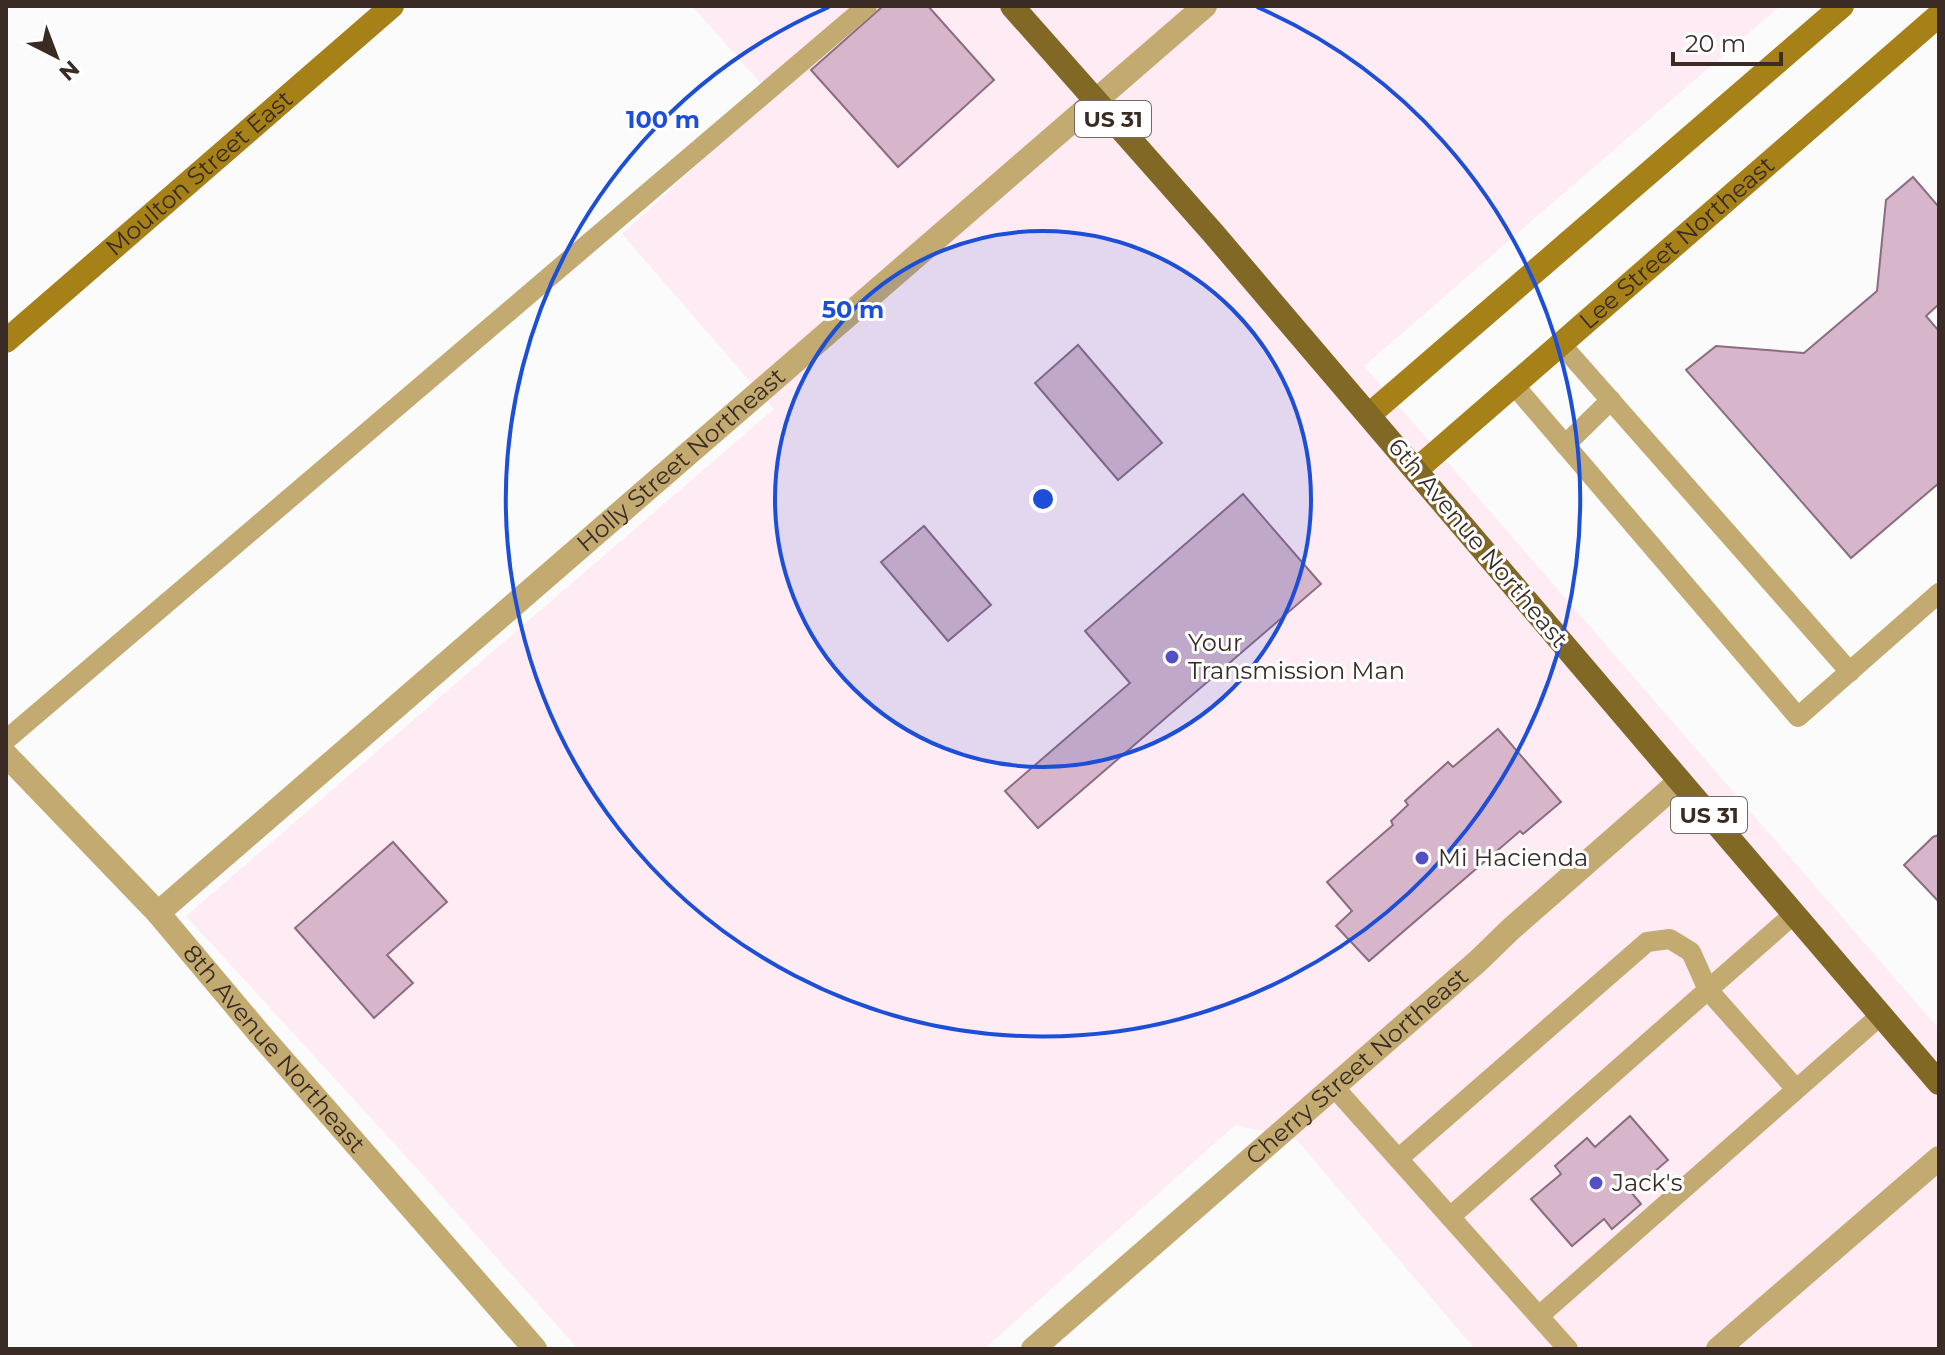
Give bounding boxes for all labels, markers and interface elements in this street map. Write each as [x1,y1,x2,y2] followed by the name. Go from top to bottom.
[16,16,96,96] north arrow
[1673,16,1781,66] scale bar
[1685,29,1746,58] text: 20 m
[53,55,85,86] text: N
[100,84,298,262] street label: Moulton Street East
[1075,101,1151,137] road number: US 31
[626,105,700,134] text: 100 m
[1573,150,1780,335] street label: Lee Street Northeast
[822,295,884,324] text: 50 m
[571,361,791,558] street label: Holly Street Northeast
[1382,432,1575,653] street label: 6th Avenue Northeast
[1029,485,1057,513] centre of rings
[1188,628,1405,685] place label: Your Transmission Man
[1163,648,1181,666] marker: Your Transmission Man
[1671,797,1747,833] road number: US 31
[1438,843,1588,872] place label: Mi Hacienda
[1413,849,1431,867] marker: Mi Hacienda
[177,939,372,1159] street label: 8th Avenue Northeast
[1240,961,1474,1171] street label: Cherry Street Northeast
[1611,1168,1682,1197] place label: Jack's
[1587,1174,1605,1192] marker: Jack's

